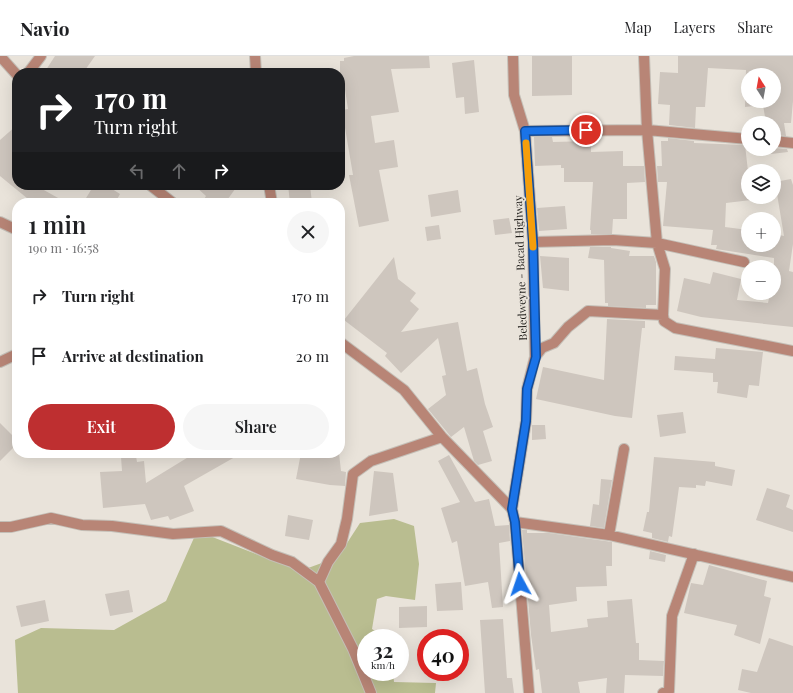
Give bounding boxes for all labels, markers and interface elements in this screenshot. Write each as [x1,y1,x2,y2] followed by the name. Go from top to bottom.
[20,15,69,41] text: Navio
[624,18,652,37] text: Map
[674,18,715,37] text: Layers
[737,18,773,37] text: Share
[741,68,781,108] north arrow
[741,68,781,300] map controls
[94,79,167,116] text: 170 m
[28,84,80,136] icon: right
[569,113,603,147] pin
[94,115,177,139] text: Turn right
[741,116,781,156] button: search
[575,119,597,141] icon: arrive
[126,160,148,182] icon: left
[168,160,190,182] icon: ahead
[210,160,232,182] icon: right
[741,164,781,204] button: layers
[510,195,530,341] street label: Beledweyne - Bacad Highway
[28,208,86,240] text: 1 min
[287,211,329,253] button: close
[741,212,781,252] button: +
[28,239,99,256] text: 190 m · 16:58
[741,260,781,300] button: −
[28,285,50,307] icon: right
[62,286,135,306] text: Turn right
[291,286,329,306] text: 170 m
[28,345,50,367] icon: arrive
[62,346,204,366] text: Arrive at destination
[296,346,329,366] text: 20 m
[28,404,175,450] button: Exit
[183,404,329,450] button: Share
[499,563,541,605] position arrow
[417,629,469,681] speed limit sign: 40
[373,636,393,663] text: 32
[371,658,395,672] text: km/h

